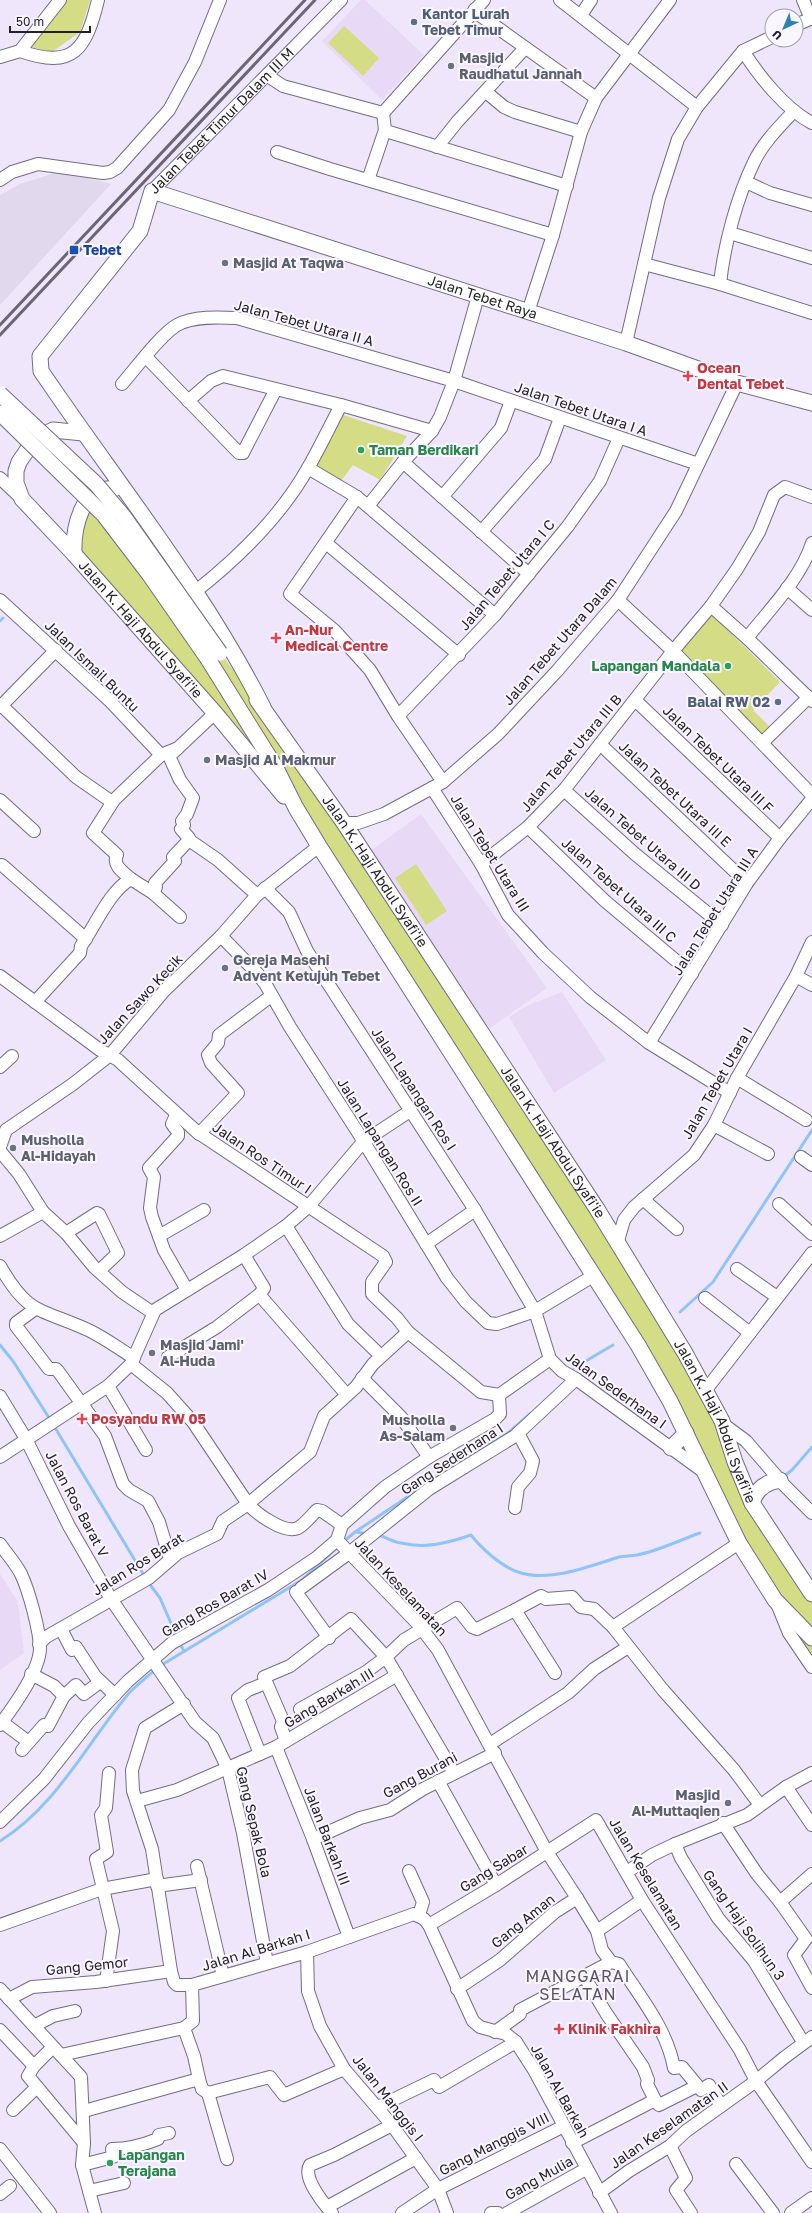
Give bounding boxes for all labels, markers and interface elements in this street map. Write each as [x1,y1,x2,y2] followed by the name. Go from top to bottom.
[422,5,510,38] place label: Kantor Lurah Tebet Timur
[10,8,90,34] scale bar
[764,8,804,48] north arrow
[16,14,44,29] text: 50 m
[409,17,419,27] marker: Kantor Lurah Tebet Timur
[769,28,784,43] text: U
[145,44,297,197] street label: Jalan Tebet Timur Dalam III M
[459,49,582,82] place label: Masjid Raudhatul Jannah
[446,61,456,71] marker: Masjid Raudhatul Jannah
[83,241,122,258] place label: Tebet
[68,244,80,256] marker: Tebet
[233,254,344,271] place label: Masjid At Taqwa
[220,258,230,268] marker: Masjid At Taqwa
[426,271,540,322] street label: Jalan Tebet Raya
[233,296,376,349] street label: Jalan Tebet Utara II A
[697,359,785,392] place label: Ocean Dental Tebet
[682,370,694,382] marker: Ocean Dental Tebet
[513,378,650,439] street label: Jalan Tebet Utara I A
[369,441,479,458] place label: Taman Berdikari
[356,445,366,455] marker: Taman Berdikari
[455,516,558,634] street label: Jalan Tebet Utara I C
[75,556,207,701] street label: Jalan K. Haji Abdul Syafi'ie
[499,573,620,708] street label: Jalan Tebet Utara Dalam
[42,616,143,715] street label: Jalan Ismail Buntu
[285,621,388,654] place label: An-Nur Medical Centre
[270,632,282,644] marker: An-Nur Medical Centre
[591,657,720,674] place label: Lapangan Mandala
[723,661,733,671] marker: Lapangan Mandala
[517,690,625,815] street label: Jalan Tebet Utara III B
[687,693,770,710] place label: Balai RW 02
[773,697,783,707] marker: Balai RW 02
[660,701,777,816] street label: Jalan Tebet Utara III F
[616,737,735,850] street label: Jalan Tebet Utara III E
[215,751,336,768] place label: Masjid Al Makmur
[202,755,212,765] marker: Masjid Al Makmur
[582,783,705,894] street label: Jalan Tebet Utara III D
[447,791,533,915] street label: Jalan Tebet Utara III
[319,792,432,950] street label: Jalan K. Haji Abdul Syafi'ie
[559,834,680,946] street label: Jalan Tebet Utara III C
[668,843,761,978] street label: Jalan Tebet Utara III A
[94,950,186,1047] street label: Jalan Sawo Kecik
[233,951,381,984] place label: Gereja Masehi Advent Ketujuh Tebet
[220,963,230,973] marker: Gereja Masehi Advent Ketujuh Tebet
[368,1024,461,1153] street label: Jalan Lapangan Ros I
[678,1024,756,1142] street label: Jalan Tebet Utara I
[497,1062,609,1221] street label: Jalan K. Haji Abdul Syafi'ie
[334,1075,427,1209] street label: Jalan Lapangan Ros II
[210,1118,315,1197] street label: Jalan Ros Timur I
[21,1131,96,1164] place label: Musholla Al-Hidayah
[8,1143,18,1153] marker: Musholla Al-Hidayah
[160,1336,244,1369] place label: Masjid Jami' Al-Huda
[671,1336,760,1506] street label: Jalan K. Haji Abdul Syafi'ie
[563,1347,670,1432] street label: Jalan Sederhana I
[147,1348,157,1358] marker: Masjid Jami' Al-Huda
[91,1410,206,1427] place label: Posyandu RW 05
[379,1411,445,1444] place label: Musholla As-Salam
[76,1413,88,1425] marker: Posyandu RW 05
[397,1419,506,1498] street label: Gang Sederhana I
[448,1423,458,1433] marker: Musholla As-Salam
[42,1448,113,1560] street label: Jalan Ros Barat V
[89,1529,187,1599] street label: Jalan Ros Barat
[352,1534,451,1639] street label: Jalan Keselamatan
[158,1565,272,1640] street label: Gang Ros Barat IV
[281,1664,377,1731] street label: Gang Barkah III
[380,1748,460,1801] street label: Gang Burani
[233,1765,276,1879] street label: Gang Sepak Bola
[301,1784,354,1887] street label: Jalan Barkah III
[632,1786,720,1819] place label: Masjid Al-Muttaqien
[723,1798,733,1808] marker: Masjid Al-Muttaqien
[606,1815,687,1933] street label: Jalan Keselamatan
[456,1840,531,1895] street label: Gang Sabar
[700,1866,789,1983] street label: Gang Haji Solihun 3
[487,1890,558,1951] street label: Gang Aman
[200,1925,312,1974] street label: Jalan Al Barkah I
[45,1953,130,1978] street label: Gang Gemor
[525,1966,631,2004] district label: MANGGARAI SELATAN
[568,2020,661,2037] place label: Klinik Fakhira
[553,2023,565,2035] marker: Klinik Fakhira
[528,2041,593,2140] street label: Jalan Al Barkah
[349,2051,427,2144] street label: Jalan Manggis I
[606,2077,731,2172] street label: Jalan Keselamatan II
[436,2108,552,2179] street label: Gang Manggis VIII
[118,2146,185,2179] place label: Lapangan Terajana
[502,2152,576,2203] street label: Gang Mulia
[105,2158,115,2168] marker: Lapangan Terajana

